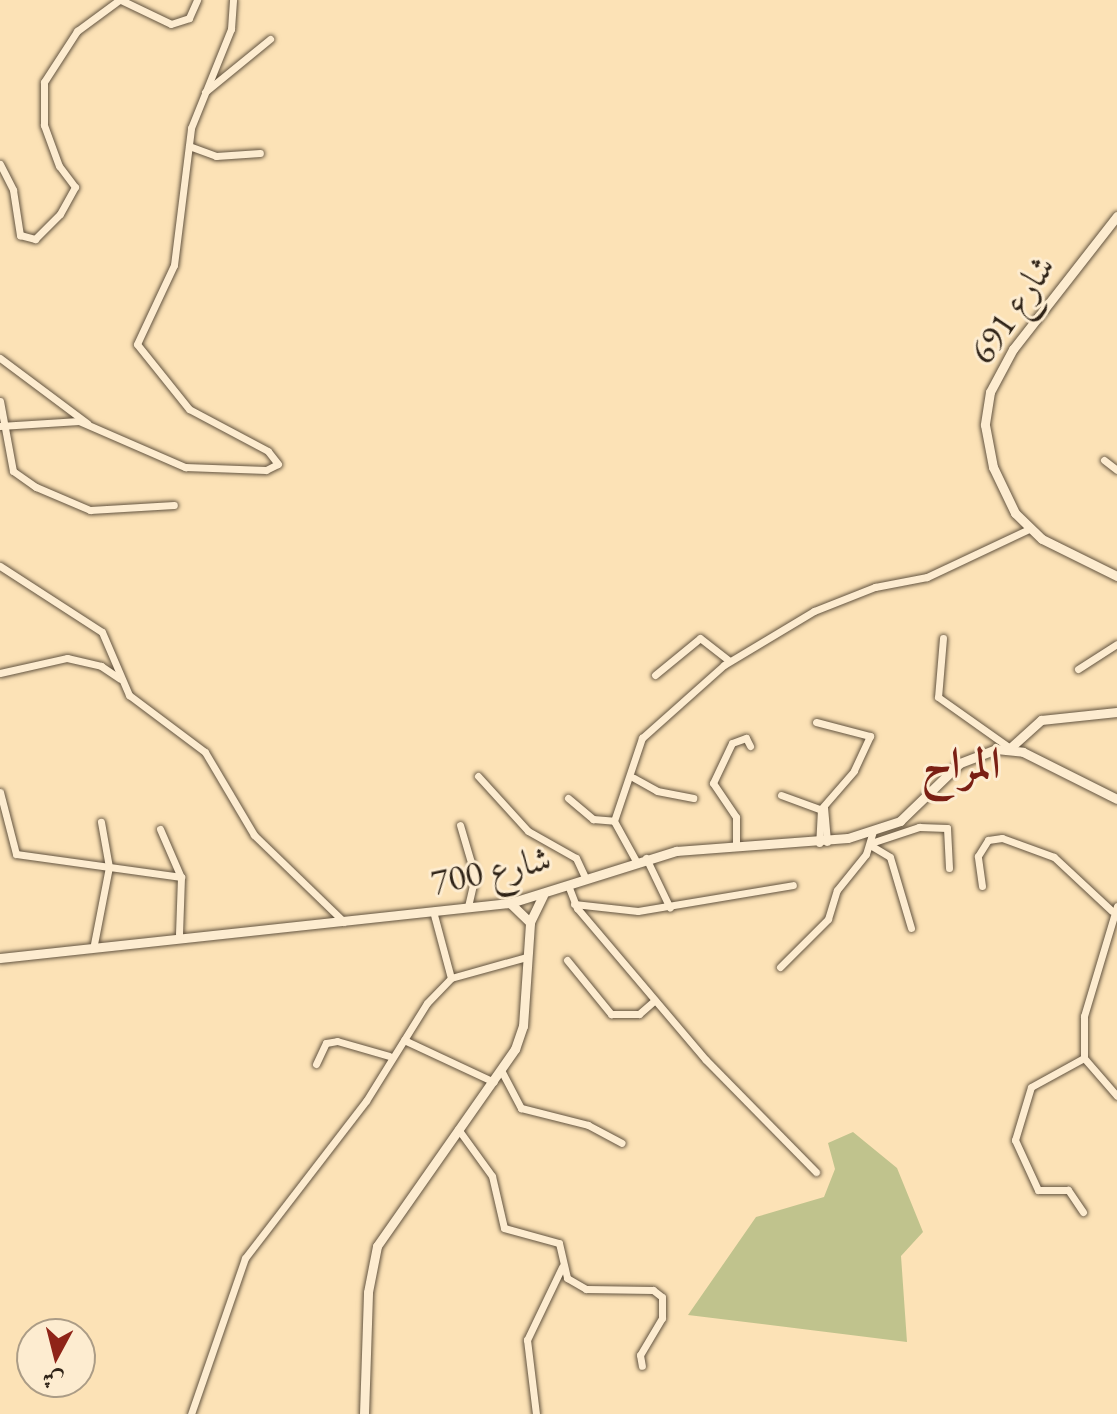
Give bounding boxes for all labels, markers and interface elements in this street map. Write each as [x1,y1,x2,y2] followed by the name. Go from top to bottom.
[960,247,1064,371] street label: شارع 691
[922,737,1000,789] district label: المراح
[427,836,555,904] street label: شارع 700
[16,1318,96,1398] north arrow
[41,1365,66,1396] text: ش

